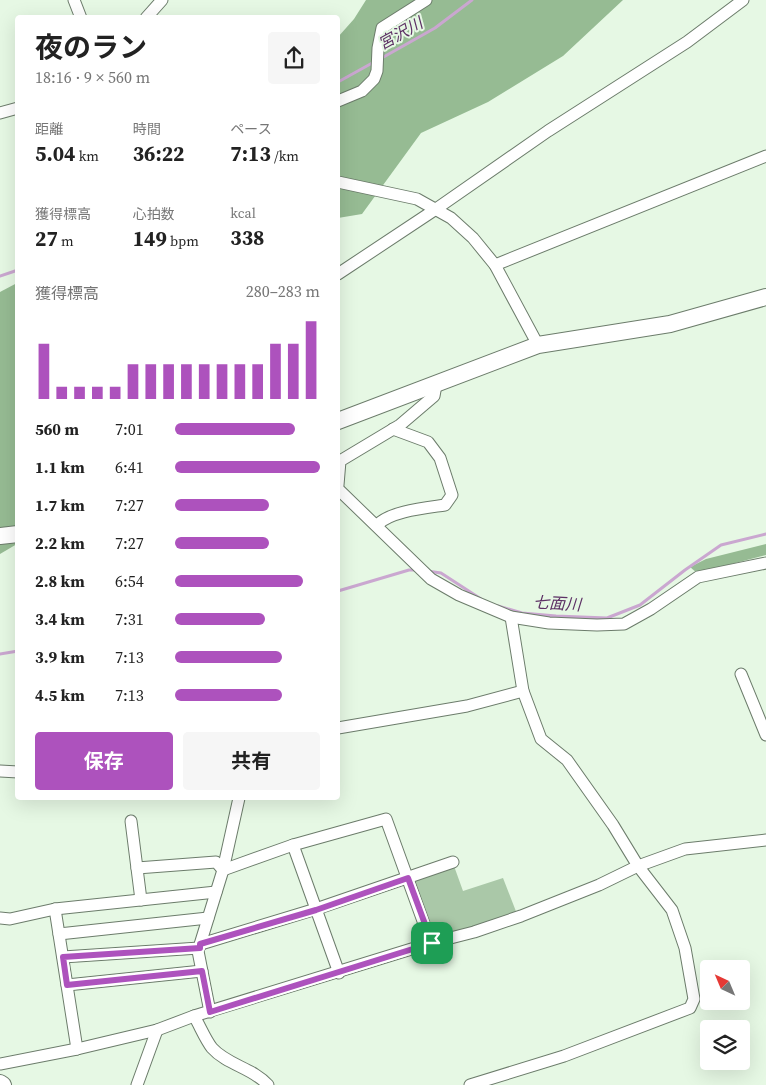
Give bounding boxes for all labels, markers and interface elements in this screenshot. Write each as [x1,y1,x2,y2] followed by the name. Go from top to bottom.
[374,11,428,54] water label: 宮沢川
[35,28,147,66] text: 夜のラン
[268,32,320,84] button: share
[35,66,150,88] text: 18:16 · 9 × 560 m
[35,119,63,139] text: 距離
[133,119,161,139] text: 時間
[230,119,272,139] text: ペース
[35,139,75,168] text: 5.04
[133,139,184,168] text: 36:22
[230,139,271,168] text: 7:13
[75,146,99,166] text: km
[271,146,299,166] text: /km
[230,203,256,223] text: kcal
[35,204,91,224] text: 獲得標高
[133,204,175,224] text: 心拍数
[230,223,264,252] text: 338
[35,224,58,253] text: 27
[133,224,167,253] text: 149
[58,231,74,251] text: m
[167,231,199,251] text: bpm
[246,280,320,302] text: 280–283 m
[35,282,99,304] text: 獲得標高
[35,418,79,440] text: 560 m
[115,418,144,440] text: 7:01
[35,456,85,478] text: 1.1 km
[115,456,144,478] text: 6:41
[35,494,85,516] text: 1.7 km
[115,494,144,516] text: 7:27
[35,532,85,554] text: 2.2 km
[115,532,144,554] text: 7:27
[35,570,85,592] text: 2.8 km
[115,570,144,592] text: 6:54
[532,591,584,615] water label: 七面川
[35,608,85,630] text: 3.4 km
[115,608,144,630] text: 7:31
[35,646,85,668] text: 3.9 km
[115,646,144,668] text: 7:13
[35,684,85,706] text: 4.5 km
[115,684,144,706] text: 7:13
[35,732,173,790] button: 保存
[183,732,320,790] button: 共有
[411,922,453,964] pin
[418,929,446,957] icon: arrive
[700,960,750,1010] north arrow
[700,960,750,1070] map controls
[700,1020,750,1070] button: layers

